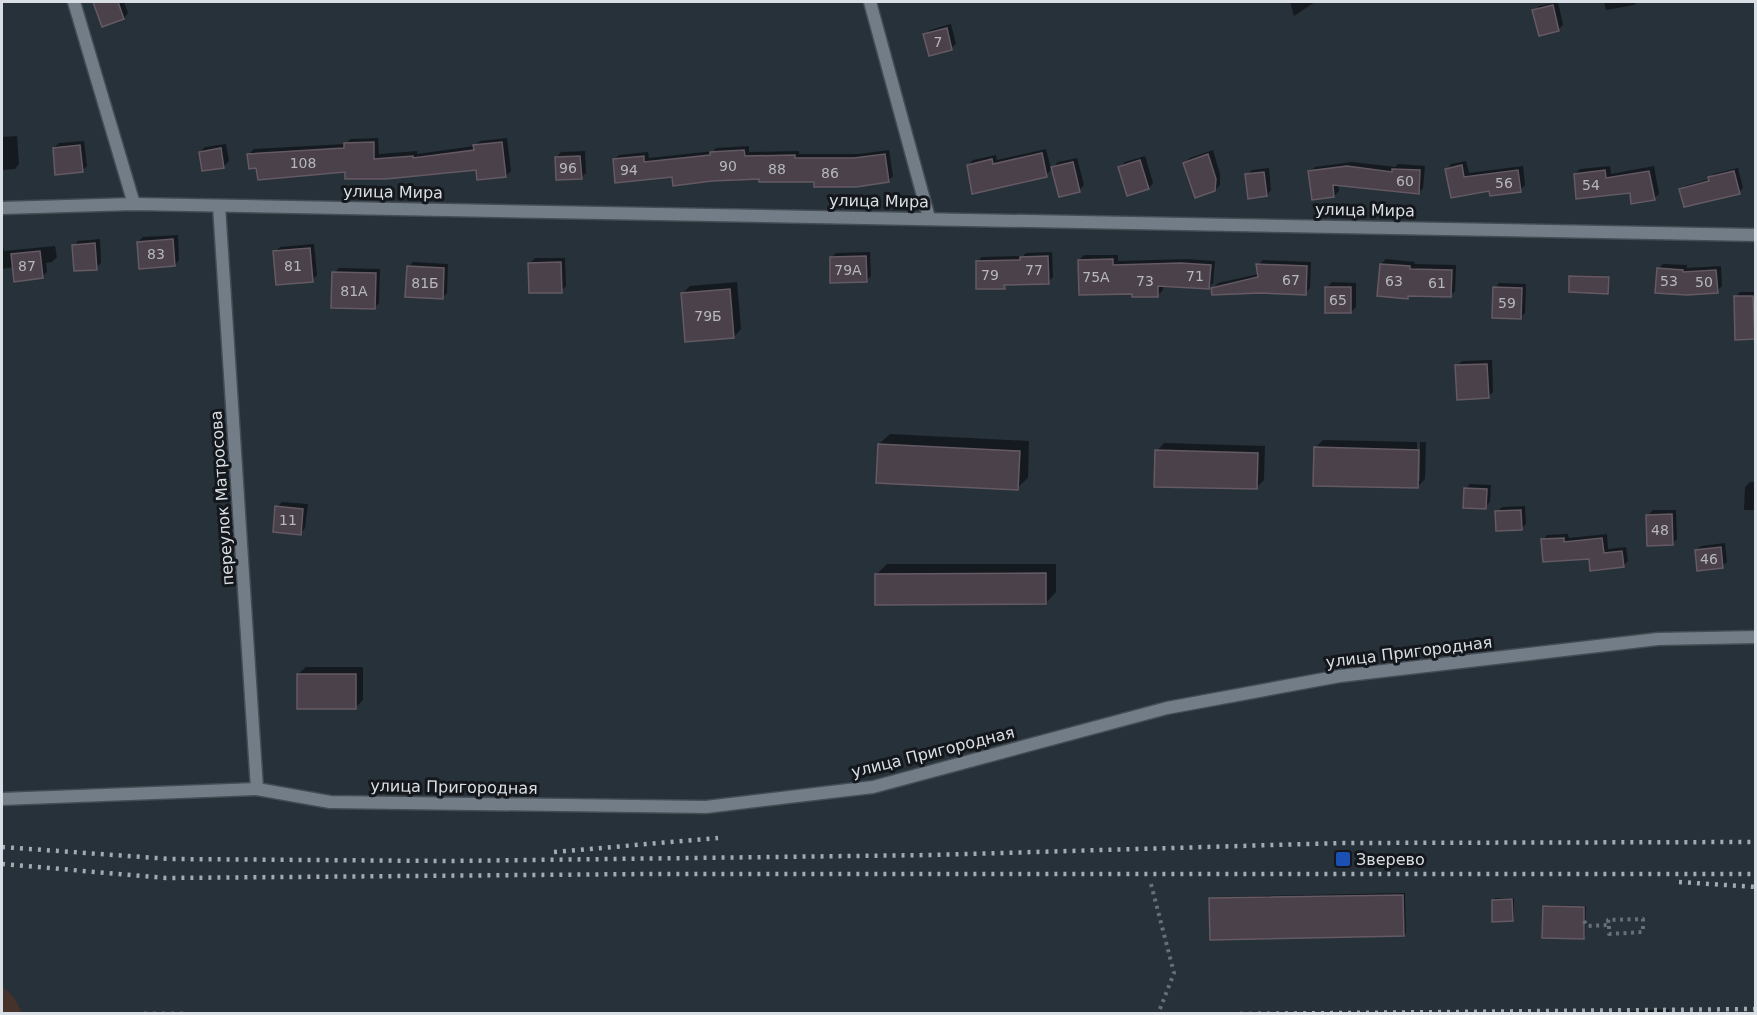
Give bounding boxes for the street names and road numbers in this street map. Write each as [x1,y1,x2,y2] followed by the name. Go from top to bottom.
[343,182,443,202] street label: улица Мира
[829,191,929,211] street label: улица Мира
[1315,200,1415,220] street label: улица Мира
[206,410,238,586] street label: переулок Матросова
[1325,632,1493,672] street label: улица Пригородная
[849,723,1017,781] street label: улица Пригородная
[370,776,538,798] street label: улица Пригородная

